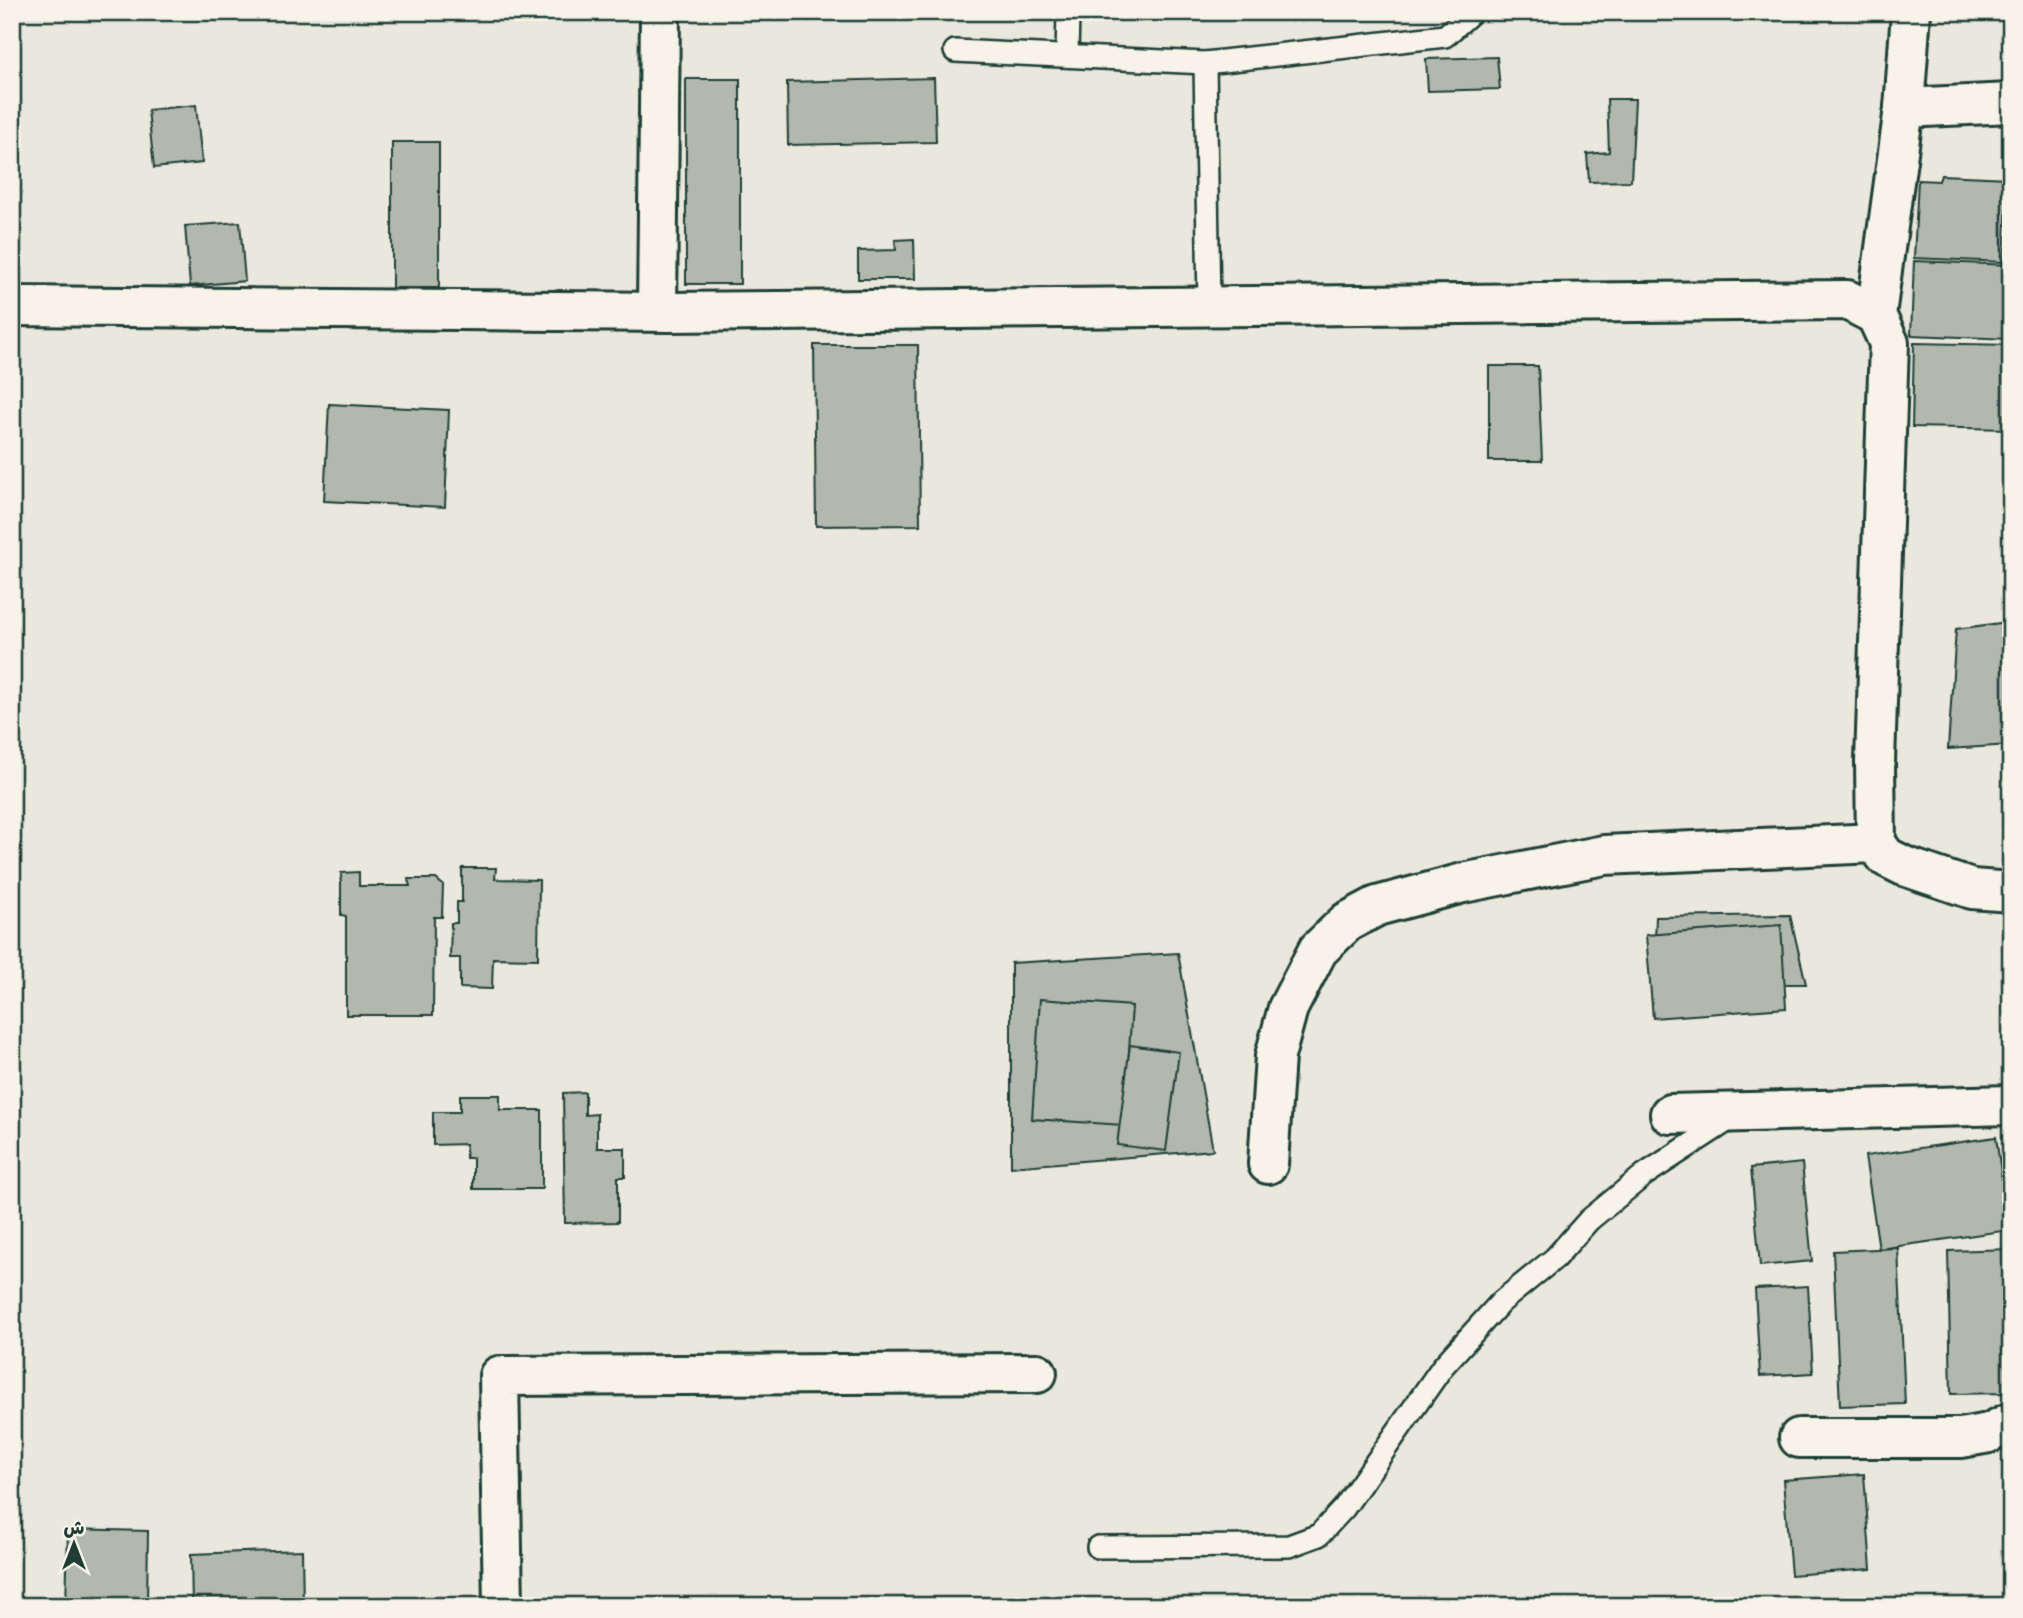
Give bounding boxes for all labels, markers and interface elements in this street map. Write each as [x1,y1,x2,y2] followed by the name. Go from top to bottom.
[38,1510,108,1580] north arrow
[64,1515,85,1540] text: ش

